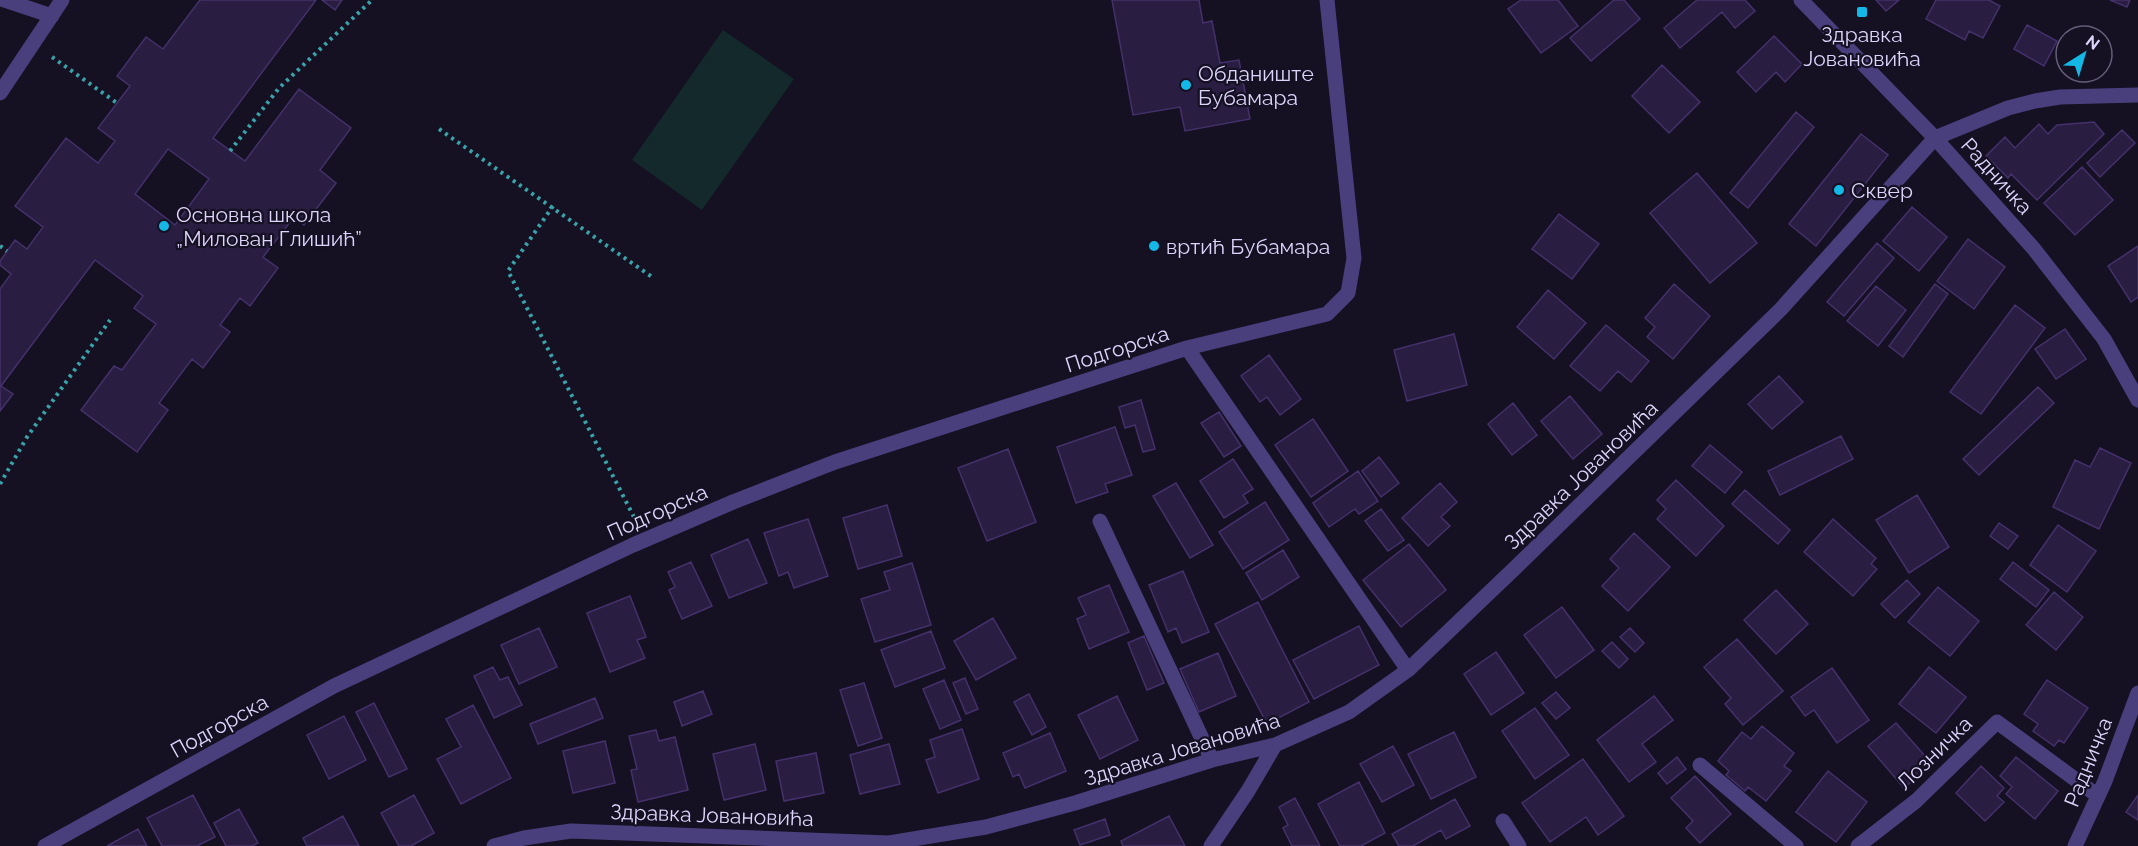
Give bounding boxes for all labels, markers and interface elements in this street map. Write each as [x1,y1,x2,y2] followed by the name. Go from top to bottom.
[1855,5,1869,19] marker: Здравка Јовановића
[1803,22,1921,71] place label: Здравка Јовановића
[2054,24,2114,84] north arrow
[2082,31,2103,54] text: N
[1198,61,1314,110] place label: Обданиште Бубамара
[1179,78,1193,92] marker: Обданиште Бубамара
[1956,133,2038,219] street label: Радничка
[1851,178,1913,203] place label: Сквер
[1832,183,1846,197] marker: Сквер
[176,202,362,251] place label: Основна школа „Милован Глишић”
[157,219,171,233] marker: Основна школа „Милован Глишић”
[1166,234,1330,259] place label: вртић Бубамара
[1147,239,1161,253] marker: вртић Бубамара
[1062,321,1172,377] street label: Подгорска
[1499,395,1663,555] street label: Здравка Јовановића
[603,479,711,545] street label: Подгорска
[166,689,272,763] street label: Подгорска
[1081,707,1283,791] street label: Здравка Јовановића
[1891,711,1977,795] street label: Лозничка
[2059,714,2117,810] street label: Радничка
[610,799,814,831] street label: Здравка Јовановића

